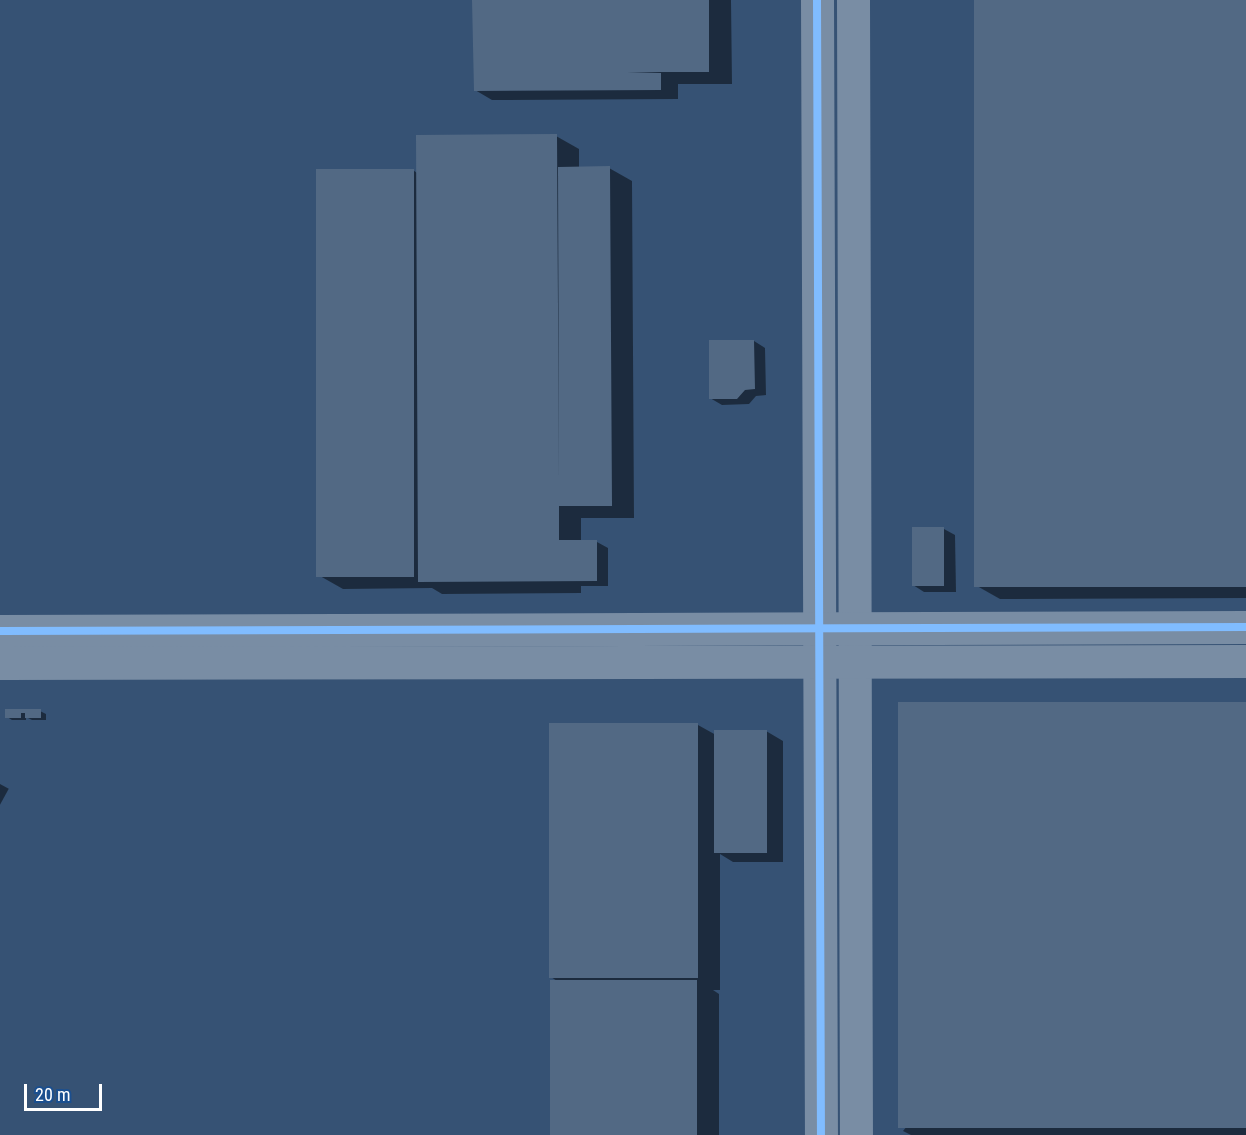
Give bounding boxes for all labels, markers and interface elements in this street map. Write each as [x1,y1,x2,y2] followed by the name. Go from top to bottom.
[27,1072,105,1110] scale bar
[35,1084,70,1105] text: 20 m

